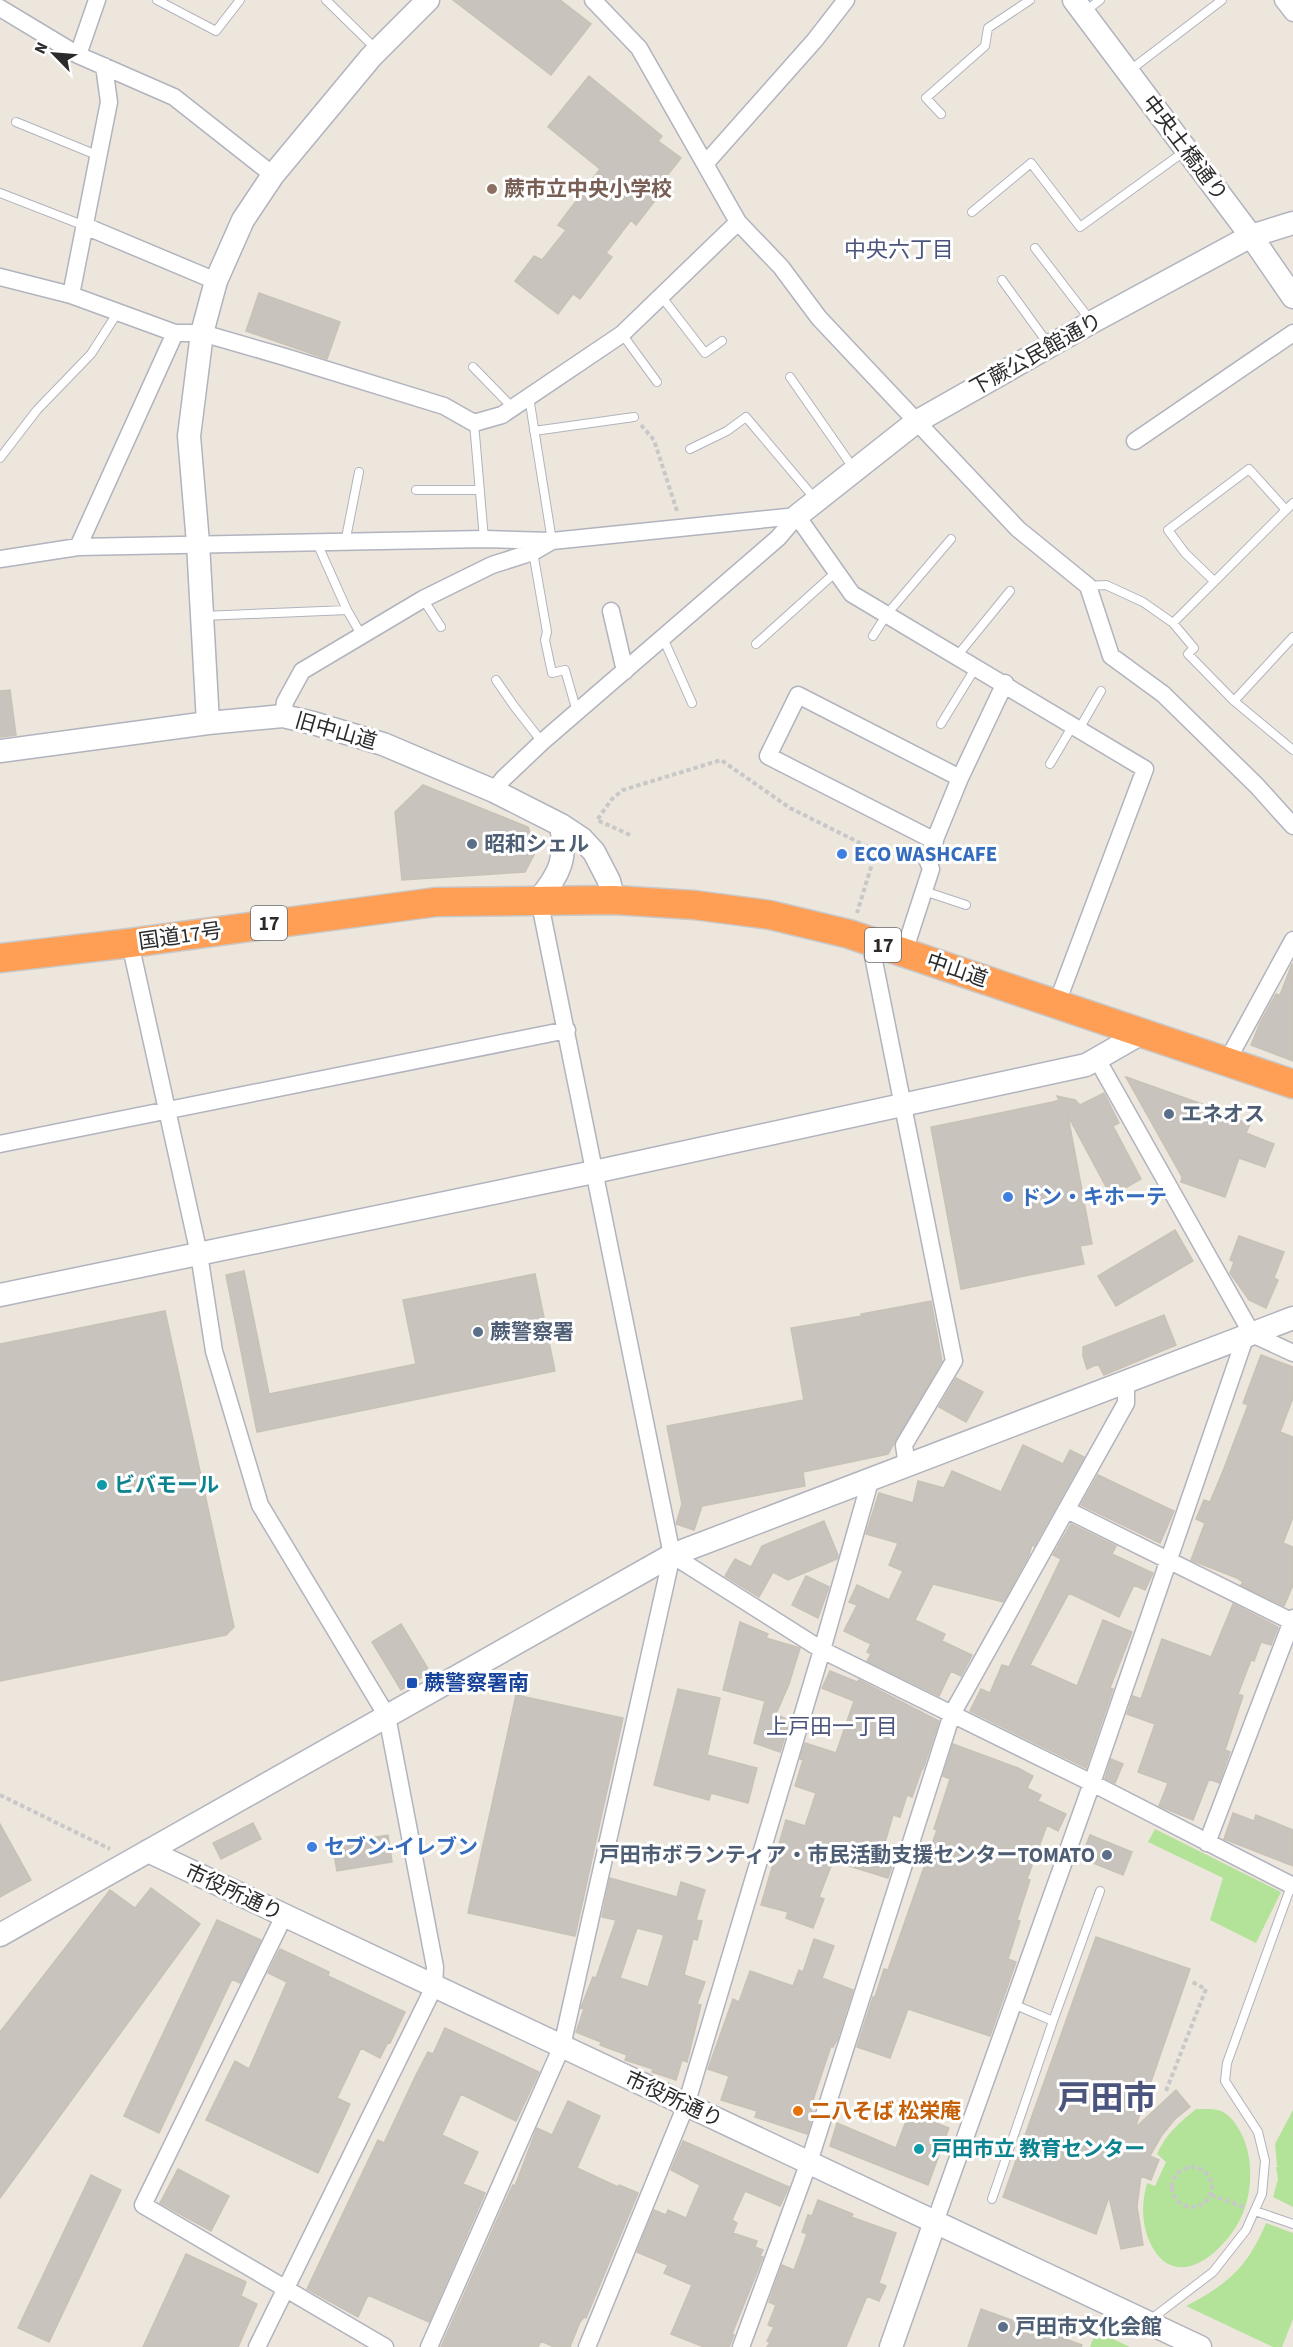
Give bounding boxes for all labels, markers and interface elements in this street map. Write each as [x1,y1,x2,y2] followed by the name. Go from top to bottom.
[24,24,84,84] north arrow
[29,39,54,58] text: N
[1135,89,1235,207] street label: 中央土橋通り
[504,174,672,204] place label: 蕨市立中央小学校
[485,182,499,196] marker: 蕨市立中央小学校
[844,234,954,266] district label: 中央六丁目
[964,305,1108,403] street label: 下蕨公民館通り
[291,705,381,757] street label: 旧中山道
[484,829,589,859] place label: 昭和シェル
[465,837,479,851] marker: 昭和シェル
[854,839,997,869] place label: ECO WASHCAFE
[835,847,849,861] marker: ECO WASHCAFE
[251,906,287,940] road number: 17
[136,915,224,957] street label: 国道17号
[865,928,901,962] road number: 17
[922,946,992,994] street label: 中山道
[1181,1099,1265,1129] place label: エネオス
[1162,1107,1176,1121] marker: エネオス
[1020,1182,1167,1212] place label: ドン・キホーテ
[1001,1190,1015,1204] marker: ドン・キホーテ
[490,1317,574,1347] place label: 蕨警察署
[471,1325,485,1339] marker: 蕨警察署
[114,1470,219,1500] place label: ビバモール
[95,1478,109,1492] marker: ビバモール
[424,1668,529,1698] place label: 蕨警察署南
[405,1676,419,1690] marker: 蕨警察署南
[766,1711,898,1743] district label: 上戸田一丁目
[324,1832,478,1862] place label: セブン-イレブン
[305,1840,319,1854] marker: セブン-イレブン
[599,1840,1095,1870] place label: 戸田市ボランティア・市民活動支援センターTOMATO
[1100,1848,1114,1862] marker: 戸田市ボランティア・市民活動支援センターTOMATO
[180,1856,288,1928] street label: 市役所通り
[620,2063,728,2135] street label: 市役所通り
[1058,2075,1157,2122] district label: 戸田市
[810,2096,961,2126] place label: 二八そば 松栄庵
[791,2104,805,2118] marker: 二八そば 松栄庵
[931,2134,1145,2164] place label: 戸田市立 教育センター
[912,2142,926,2156] marker: 戸田市立 教育センター
[1015,2312,1162,2342] place label: 戸田市文化会館
[996,2320,1010,2334] marker: 戸田市文化会館

